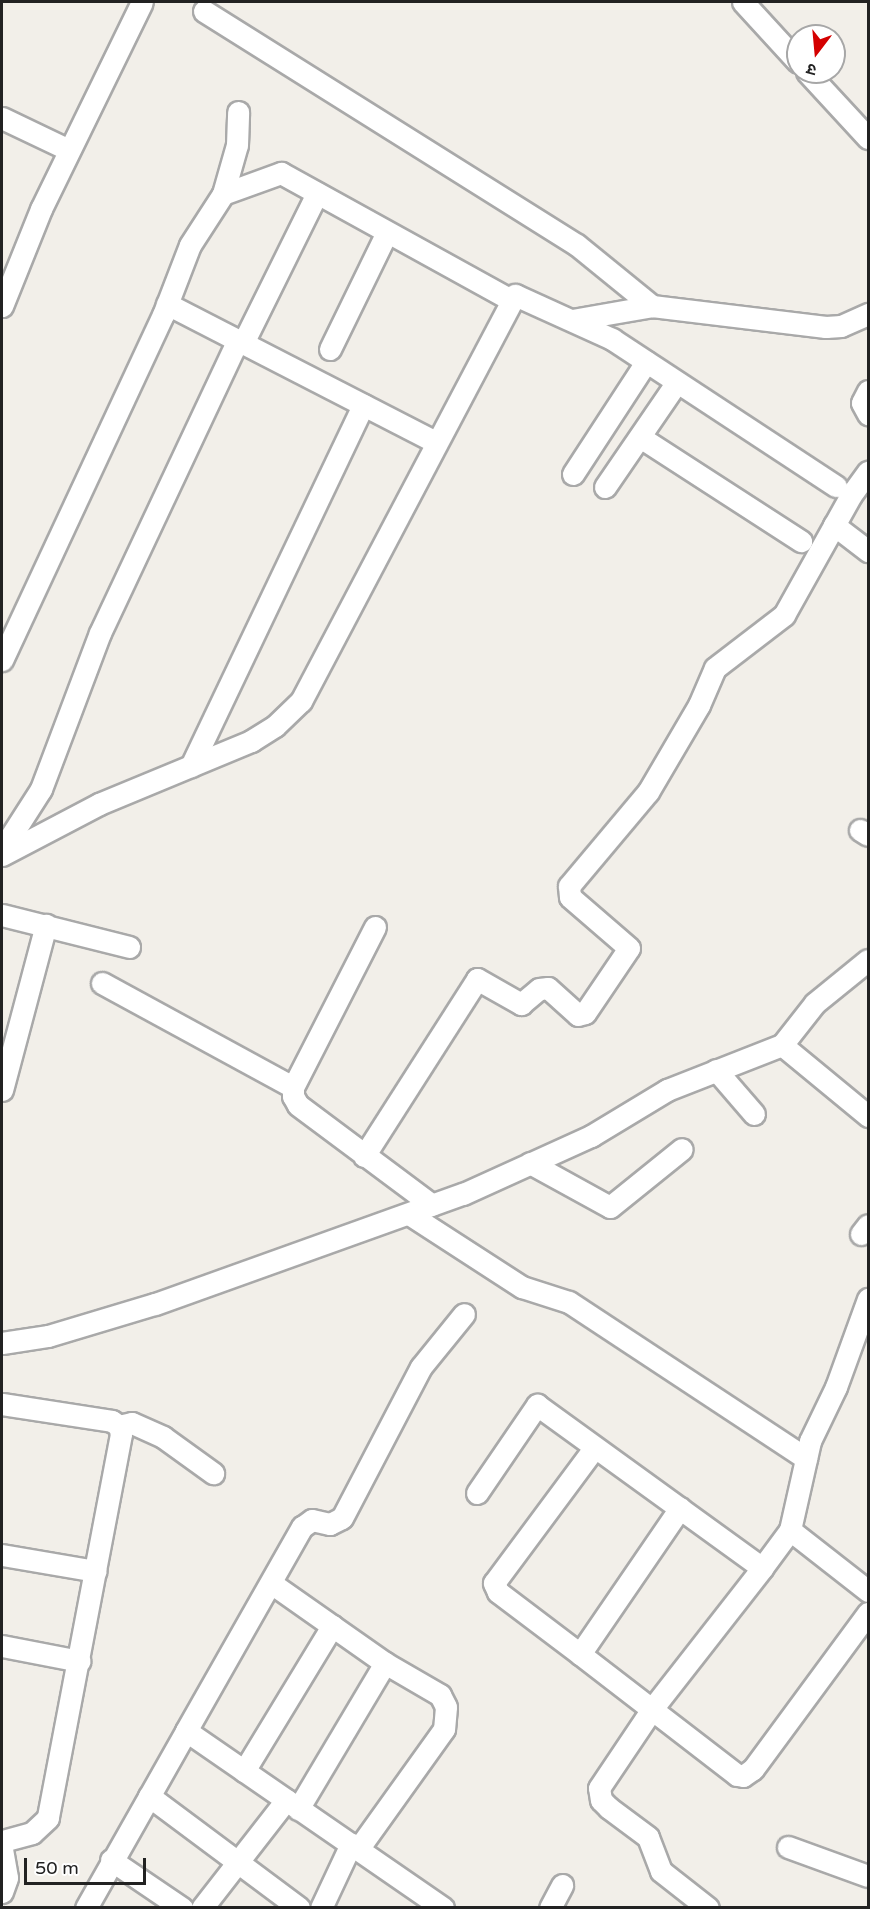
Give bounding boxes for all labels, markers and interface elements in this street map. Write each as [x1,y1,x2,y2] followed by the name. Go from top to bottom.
[786,24,846,84] north arrow
[804,58,819,80] text: उ
[27,1846,148,1884] scale bar
[35,1857,79,1879] text: 50 m

